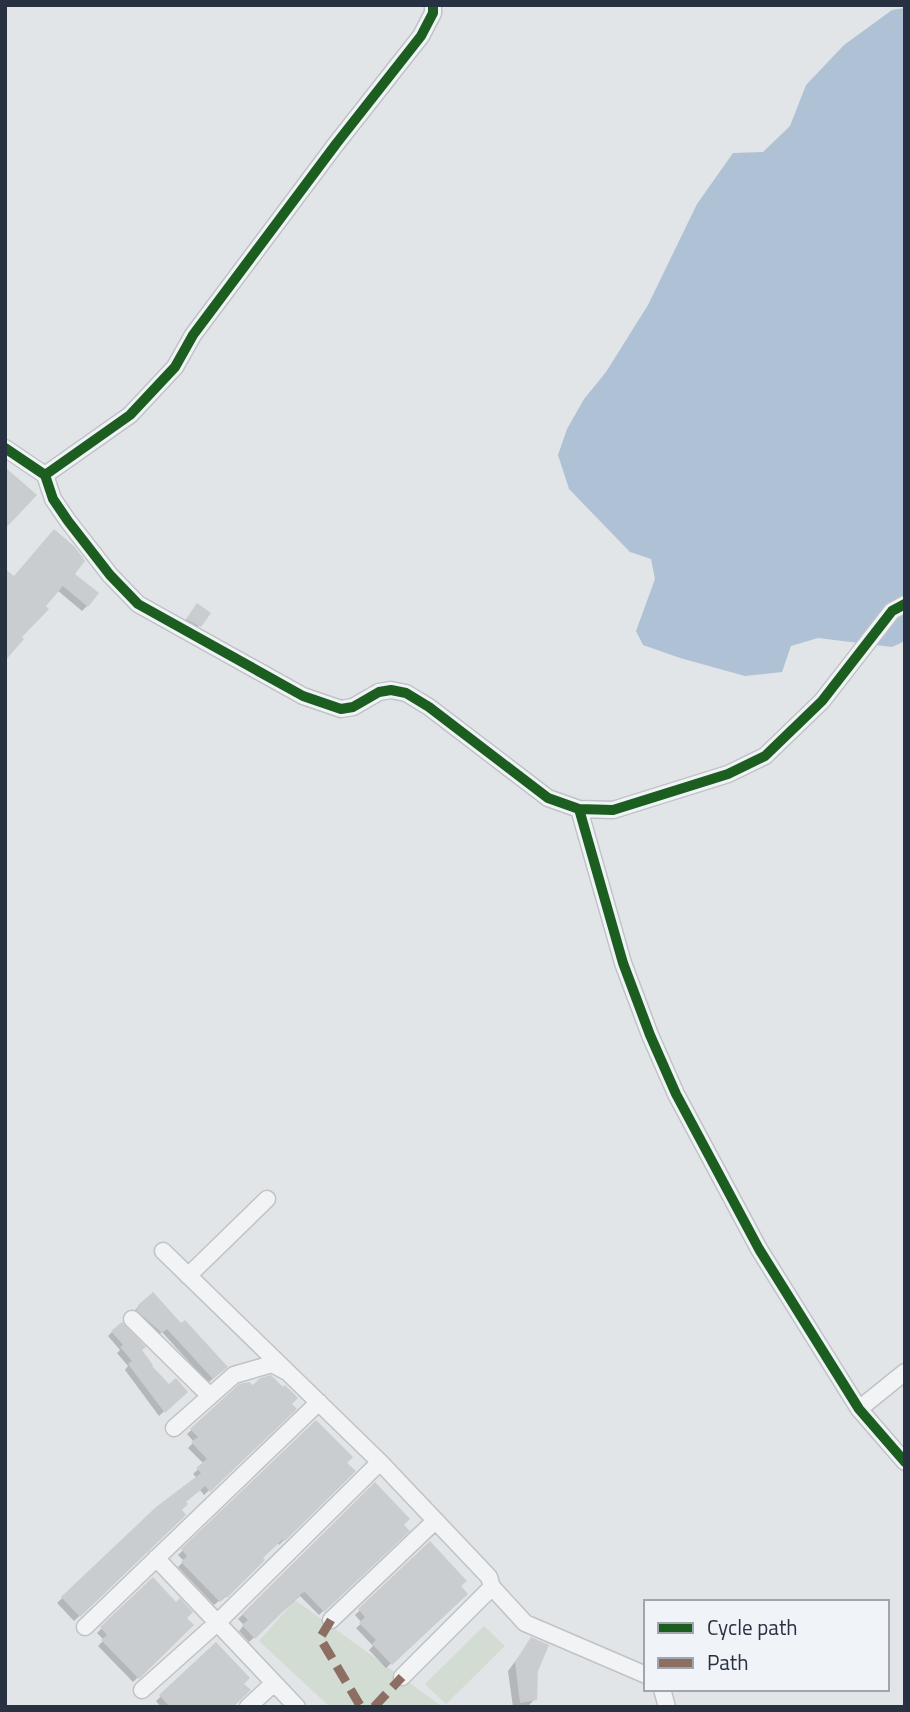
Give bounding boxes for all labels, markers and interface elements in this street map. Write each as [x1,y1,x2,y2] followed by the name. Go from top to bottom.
[644,1600,889,1691] legend
[707,1611,798,1643] text: Cycle path
[707,1646,749,1678] text: Path

